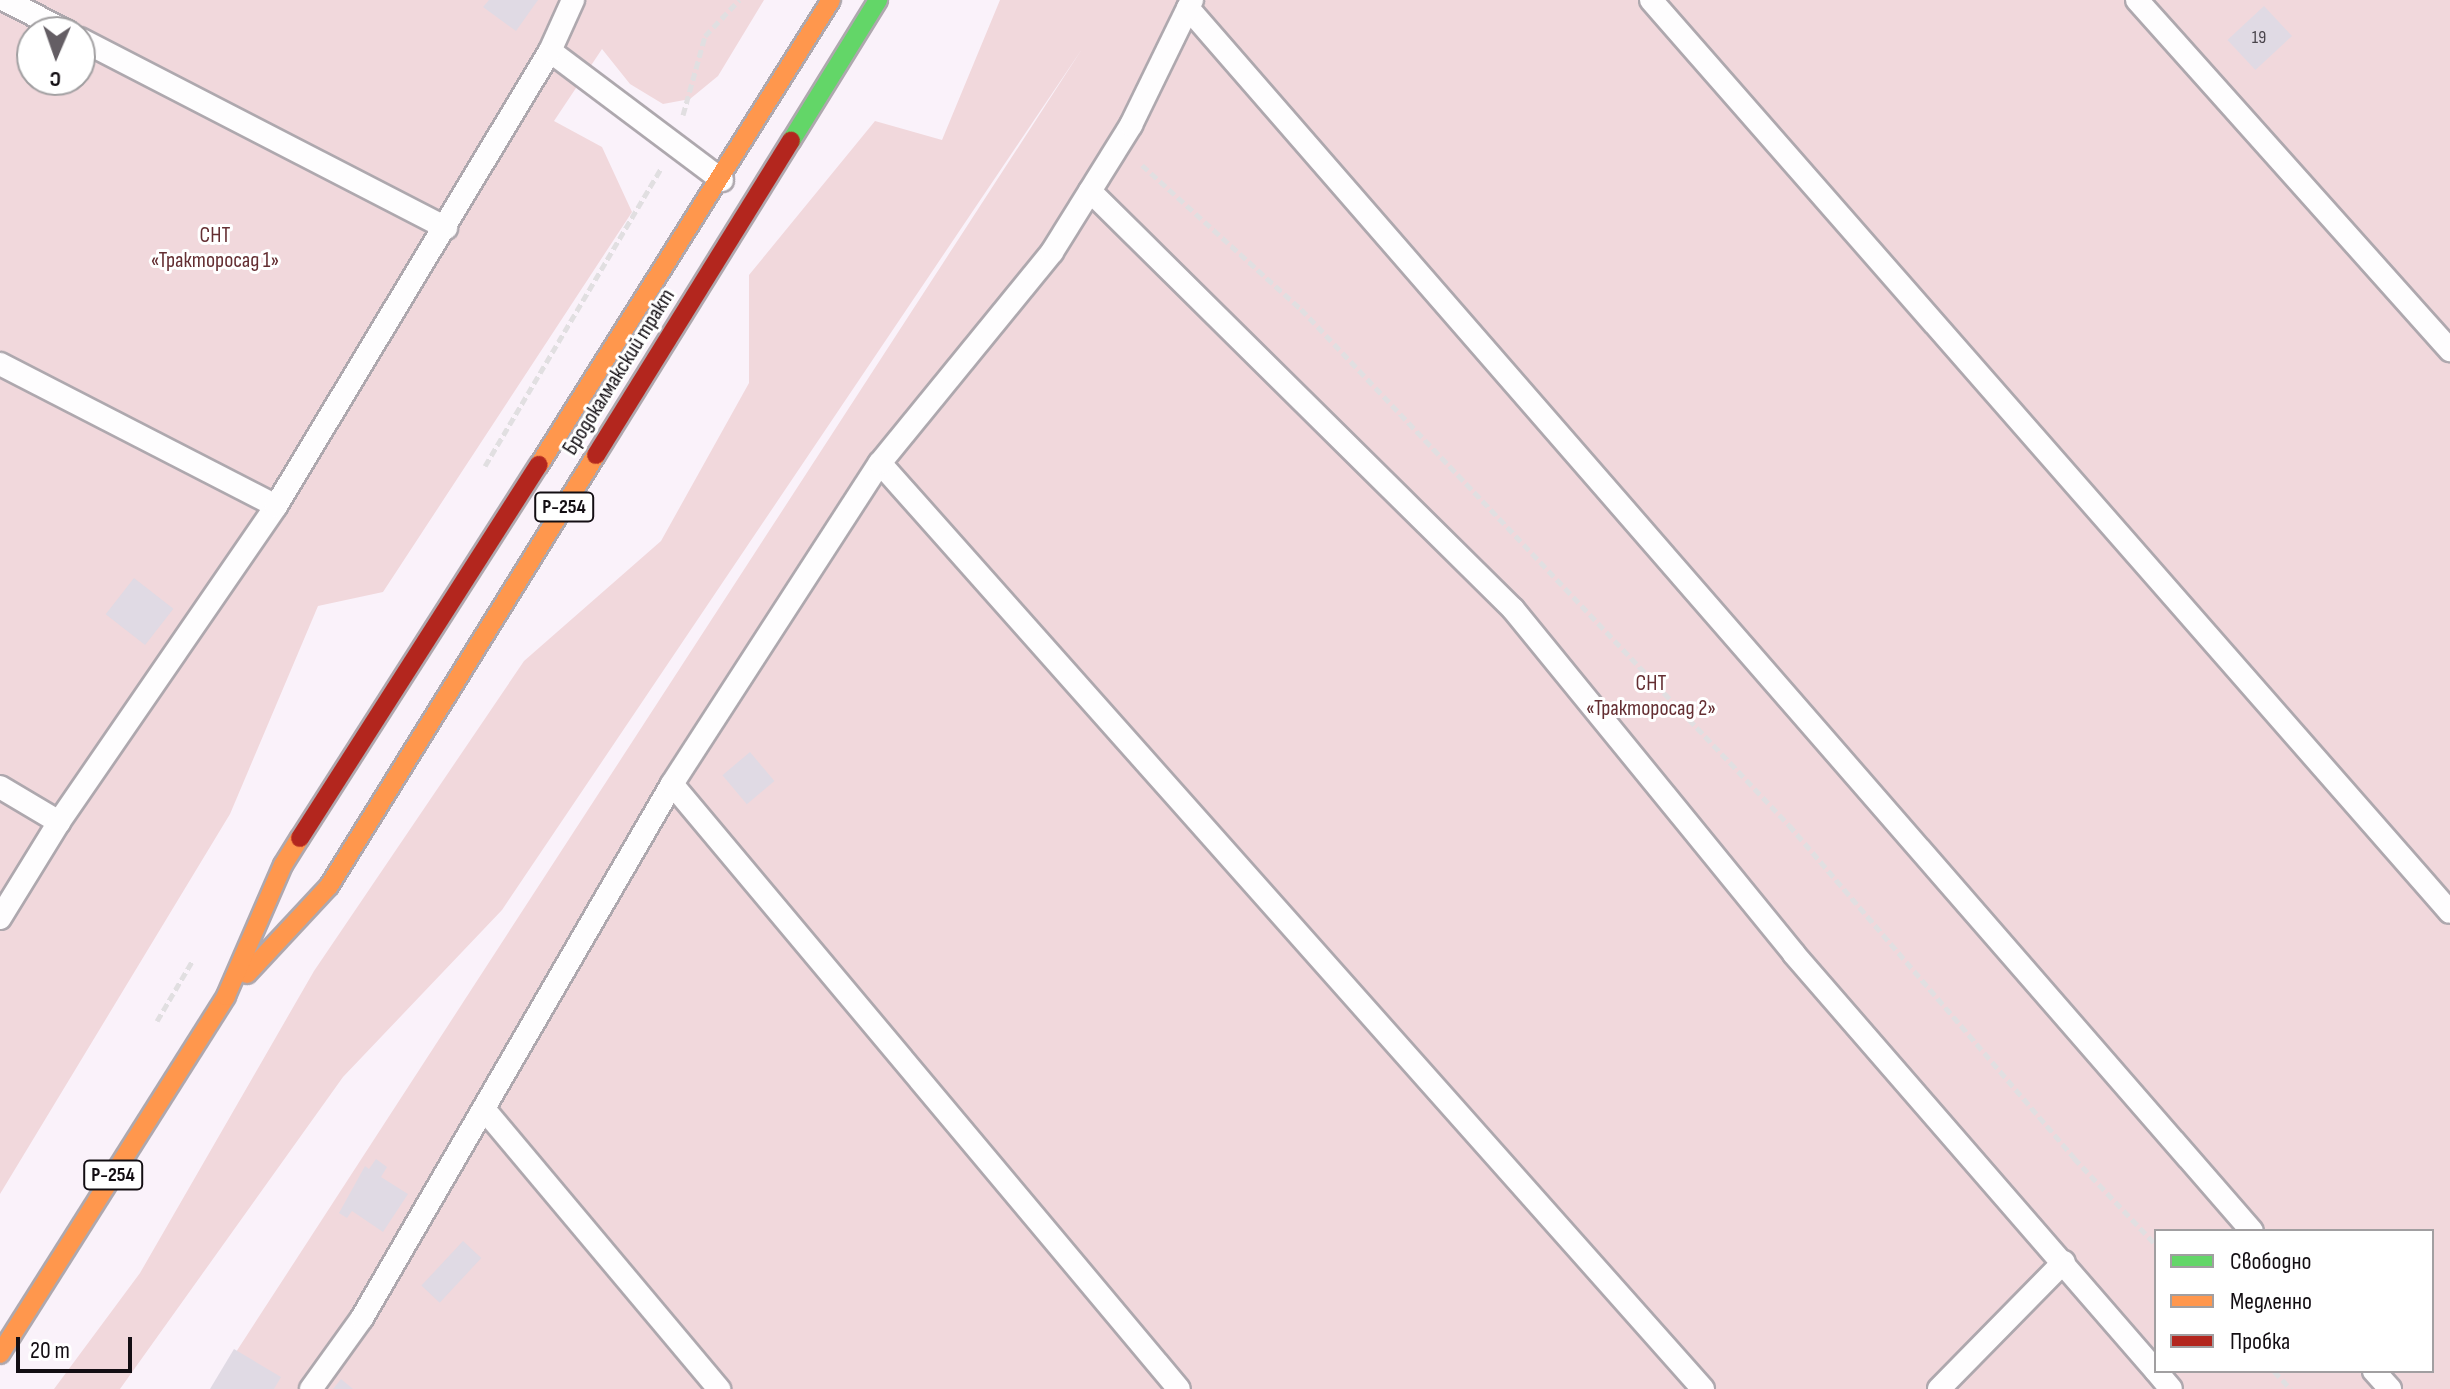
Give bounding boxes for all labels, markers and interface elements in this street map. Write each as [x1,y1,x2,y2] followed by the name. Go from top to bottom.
[16,16,96,96] north arrow
[2252,27,2266,49] house number: 19
[49,65,61,92] text: С
[151,222,279,274] park label: СНТ «Тракторосад 1»
[557,284,681,460] street label: Бродокалмакский тракт
[534,491,594,523] road number: Р-254
[1586,670,1716,722] park label: СНТ «Тракторосад 2»
[83,1159,143,1191] road number: Р-254
[2154,1229,2434,1373] legend
[2230,1247,2311,1276] text: Свободно
[2230,1287,2312,1316] text: Медленно
[20,1321,136,1371] scale bar
[2230,1327,2290,1356] text: Пробка
[30,1336,70,1365] text: 20 m

